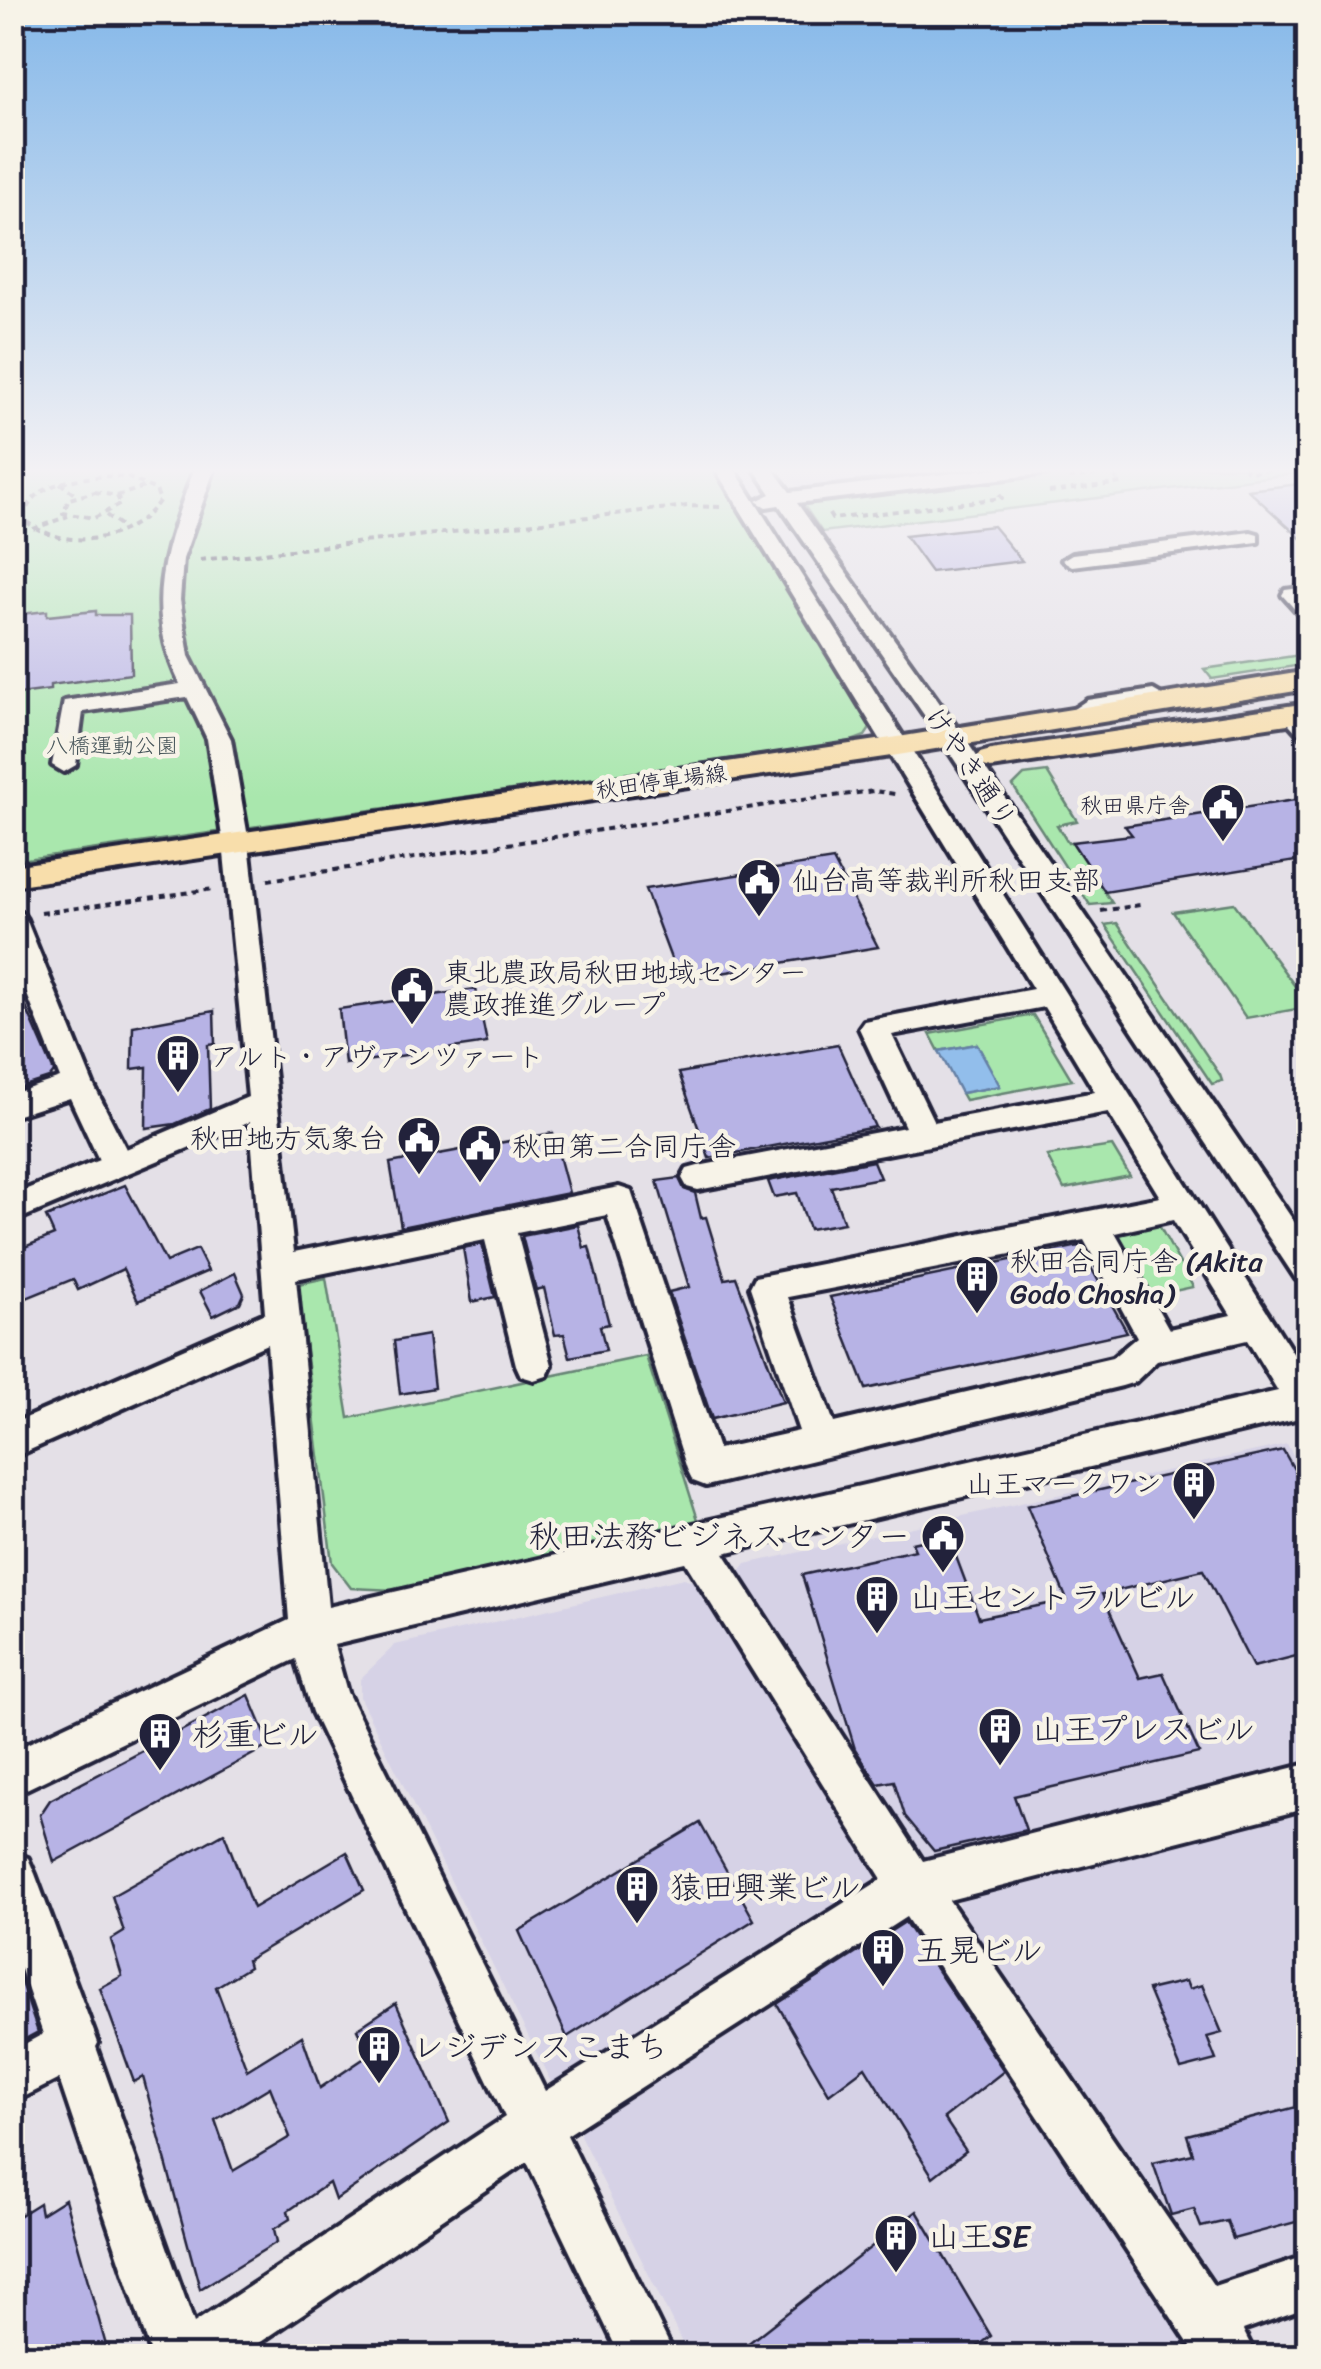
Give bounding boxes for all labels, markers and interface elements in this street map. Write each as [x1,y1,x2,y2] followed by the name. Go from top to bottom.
[911,696,1030,839] street label: けやき通り
[46,726,178,765] park label: 八橋運動公園
[593,753,729,810] street label: 秋田停車場線
[1200,782,1246,843] public building icon: 秋田県庁舎
[1080,786,1190,825] place label: 秋田県庁舎
[792,856,1100,905] place label: 仙台高等裁判所秋田支部
[736,857,782,918] public building icon: 仙台高等裁判所秋田支部
[444,948,807,1029] place label: 東北農政局秋田地域センター 農政推進グループ
[389,965,435,1026] public building icon: 東北農政局秋田地域センター 農政推進グループ
[210,1032,544,1081] place label: アルト・アヴァンツァート
[155,1033,201,1094] building icon: アルト・アヴァンツァート
[190,1114,386,1163] place label: 秋田地方気象台
[396,1115,442,1176] public building icon: 秋田地方気象台
[512,1122,736,1171] place label: 秋田第二合同庁舎
[457,1123,503,1184] public building icon: 秋田第二合同庁舎
[1010,1237,1263,1318] place label: 秋田合同庁舎 (Akita Godo Chosha)
[954,1254,1000,1315] building icon: 秋田合同庁舎 (Akita Godo Chosha)
[966,1459,1162,1508] place label: 山王マークワン
[1171,1460,1217,1521] building icon: 山王マークワン
[529,1508,910,1565] place label: 秋田法務ビジネスセンター
[920,1513,966,1574] public building icon: 秋田法務ビジネスセンター
[910,1569,1196,1626] place label: 山王セントラルビル
[854,1574,900,1635] building icon: 山王セントラルビル
[1032,1701,1255,1758] place label: 山王プレスビル
[192,1706,319,1763] place label: 杉重ビル
[977,1706,1023,1767] building icon: 山王プレスビル
[137,1711,183,1772] building icon: 杉重ビル
[670,1859,861,1916] place label: 猿田興業ビル
[614,1864,660,1925] building icon: 猿田興業ビル
[916,1922,1043,1979] place label: 五晃ビル
[860,1927,906,1988] building icon: 五晃ビル
[412,2019,668,2076] place label: レジデンスこまち
[356,2024,402,2085] building icon: レジデンスこまち
[928,2208,1032,2265] place label: 山王SE
[873,2213,919,2274] building icon: 山王SE

